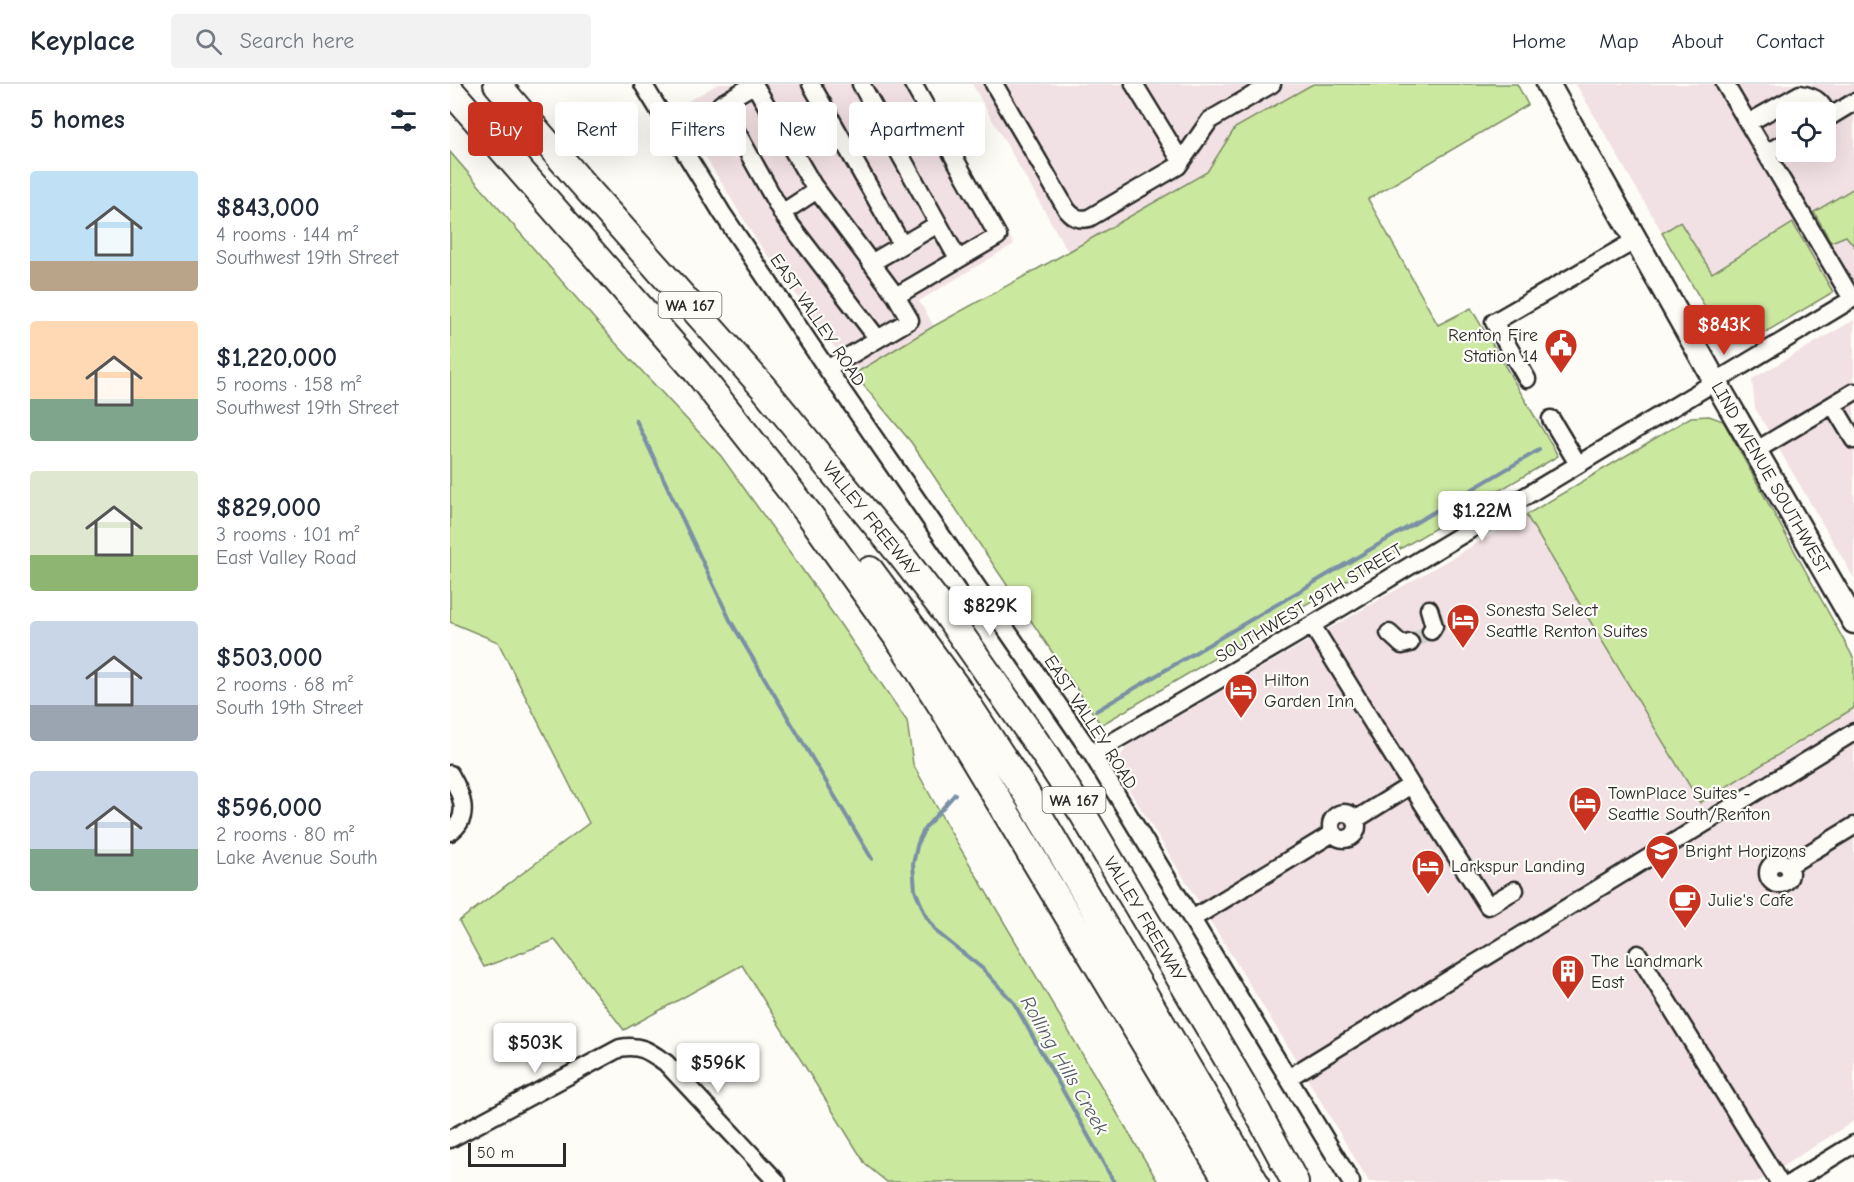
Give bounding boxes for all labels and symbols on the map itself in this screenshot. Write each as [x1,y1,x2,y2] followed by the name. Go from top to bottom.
[765,250,870,391] street label: EAST VALLEY ROAD
[658,292,722,318] road number: WA 167
[1682,305,1766,356] pin: $843K
[1448,325,1538,367] place label: Renton Fire Station 14
[1543,327,1579,374] public building icon: Renton Fire Station 14
[1707,378,1835,579] street label: LIND AVENUE SOUTHWEST
[818,457,924,581] street label: VALLEY FREEWAY
[1433,491,1531,542] pin: $1.22M
[1212,539,1407,668] street label: SOUTHWEST 19TH STREET
[948,586,1032,637] pin: $829K
[1486,600,1647,642] place label: Sonesta Select Seattle Renton Suites
[1445,602,1481,649] hotel icon: Sonesta Select Seattle Renton Suites
[1039,651,1142,793] street label: EAST VALLEY ROAD
[1264,670,1354,712] place label: Hilton Garden Inn
[1223,672,1259,719] hotel icon: Hilton Garden Inn
[1608,783,1770,825] place label: TownPlace Suites - Seattle South/Renton
[1567,785,1603,832] hotel icon: TownPlace Suites - Seattle South/Renton
[1042,787,1106,813] road number: WA 167
[1644,833,1680,880] school or university icon: Bright Horizons
[1685,841,1806,862] place label: Bright Horizons
[1410,848,1446,895] hotel icon: Larkspur Landing
[1099,853,1190,986] street label: VALLEY FREEWAY
[1451,856,1585,877] place label: Larkspur Landing
[1667,882,1703,929] cafe icon: Julie's Cafe
[1708,890,1794,911] place label: Julie's Cafe
[1591,951,1703,993] place label: The Landmark East
[1550,953,1586,1000] building icon: The Landmark East
[1016,992,1114,1139] water label: Rolling Hills Creek
[493,1023,577,1074] pin: $503K
[676,1043,760,1094] pin: $596K
[468,1140,566,1168] scale bar

